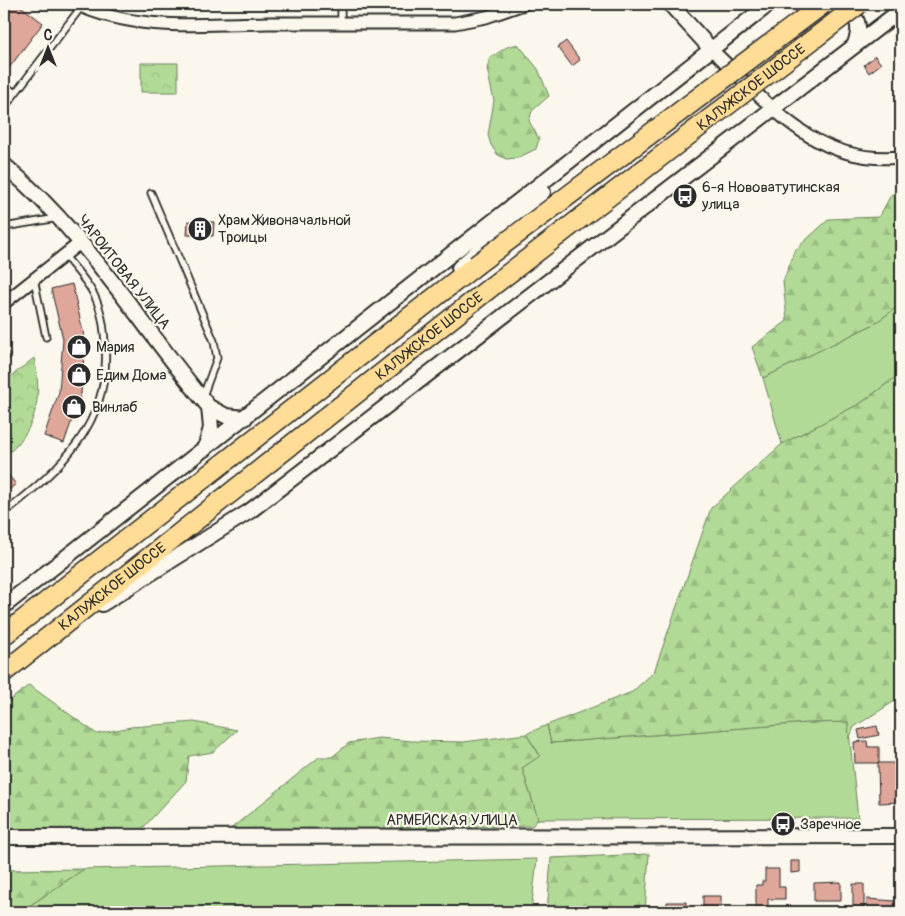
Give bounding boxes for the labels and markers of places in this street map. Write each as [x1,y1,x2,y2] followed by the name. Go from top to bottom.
[701,178,840,214] place label: 6-я Нововатутинская улица
[672,183,698,209] bus stop icon: 6-я Нововатутинская улица
[218,211,351,247] place label: Храм Живоначальной Троицы
[187,216,213,242] building icon: Храм Живоначальной Троицы
[66,334,92,360] shop icon: Мария
[96,338,135,357] place label: Мария
[66,362,92,388] shop icon: Едим Дома
[96,366,167,385] place label: Едим Дома
[61,394,87,420] shop icon: Винлаб
[92,398,138,417] place label: Винлаб
[770,811,796,837] bus stop icon: Заречное
[800,815,862,834] place label: Заречное

